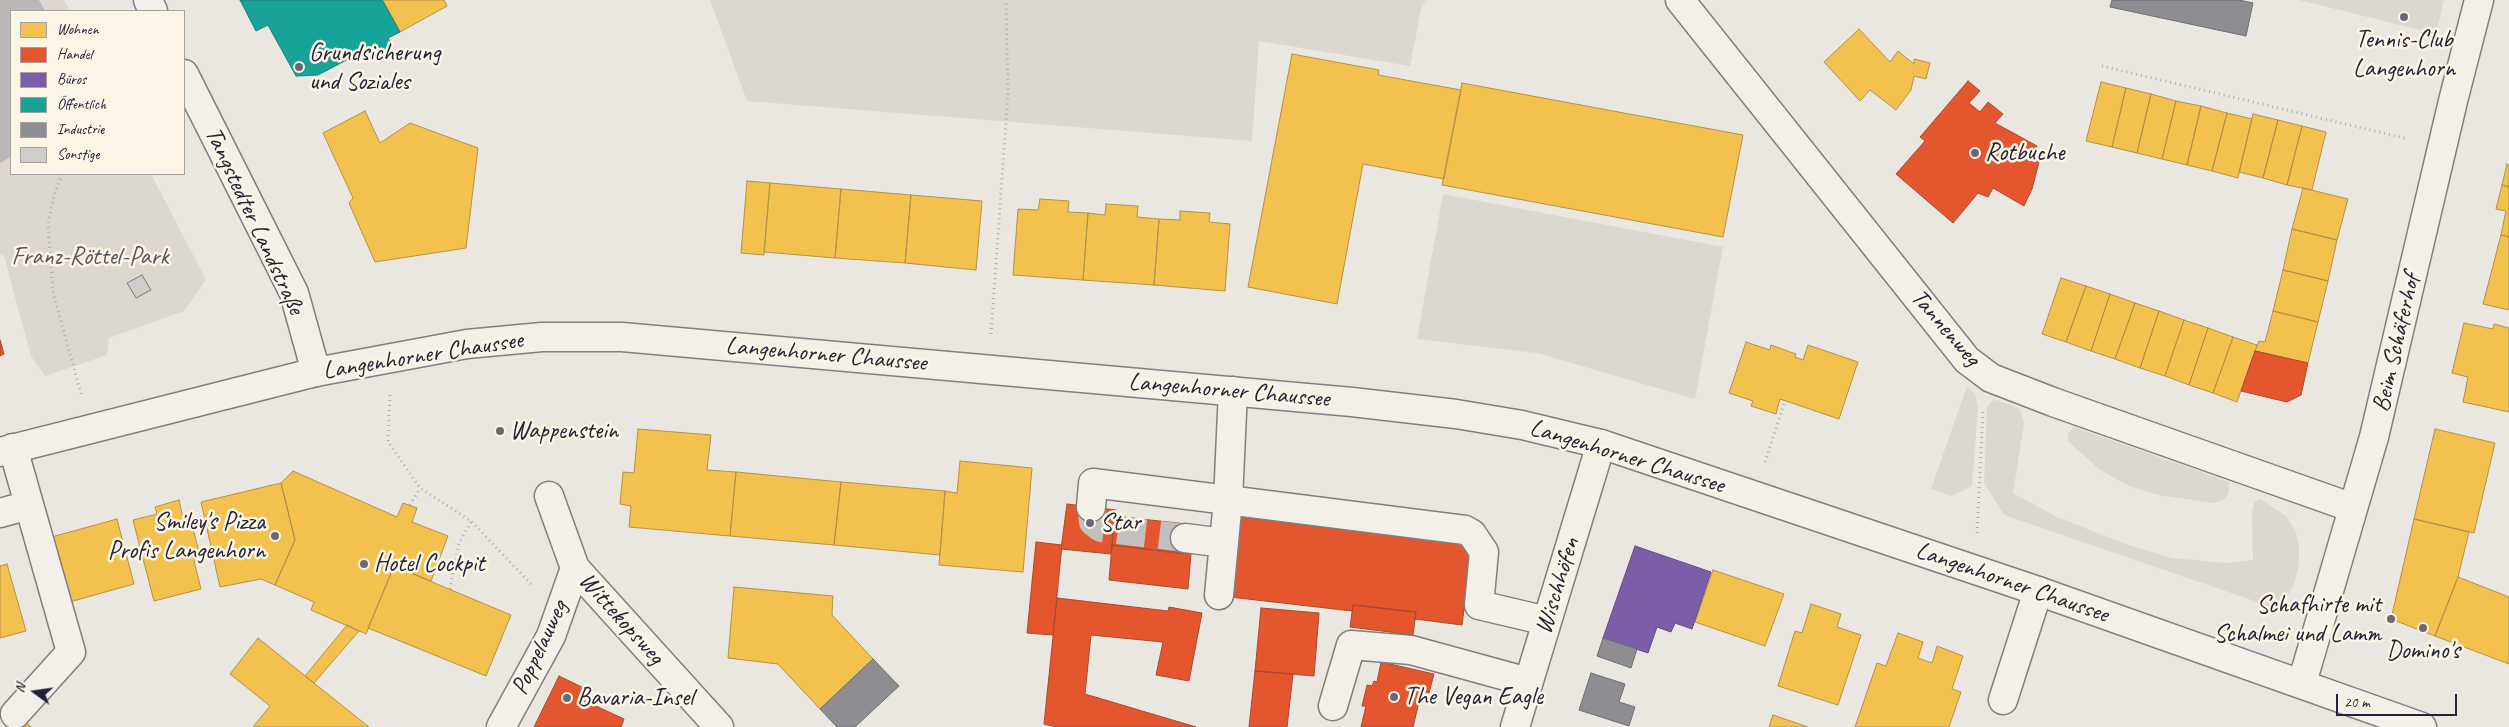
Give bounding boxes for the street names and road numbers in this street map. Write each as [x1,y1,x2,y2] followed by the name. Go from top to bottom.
[198,123,310,319] street label: Tangstedter Landstraße
[2367,271,2427,415] street label: Beim Schäferhof
[1904,283,1986,373] street label: Tannenweg
[321,325,525,387] street label: Langenhorner Chaussee
[724,331,928,379] street label: Langenhorner Chaussee
[1127,367,1331,415] street label: Langenhorner Chaussee
[1526,413,1728,501] street label: Langenhorner Chaussee
[1529,534,1587,638] street label: Wischhöfen
[1912,536,2112,630] street label: Langenhorner Chaussee
[572,567,670,671] street label: Wittekopsweg
[505,596,575,700] street label: Poppelauweg

